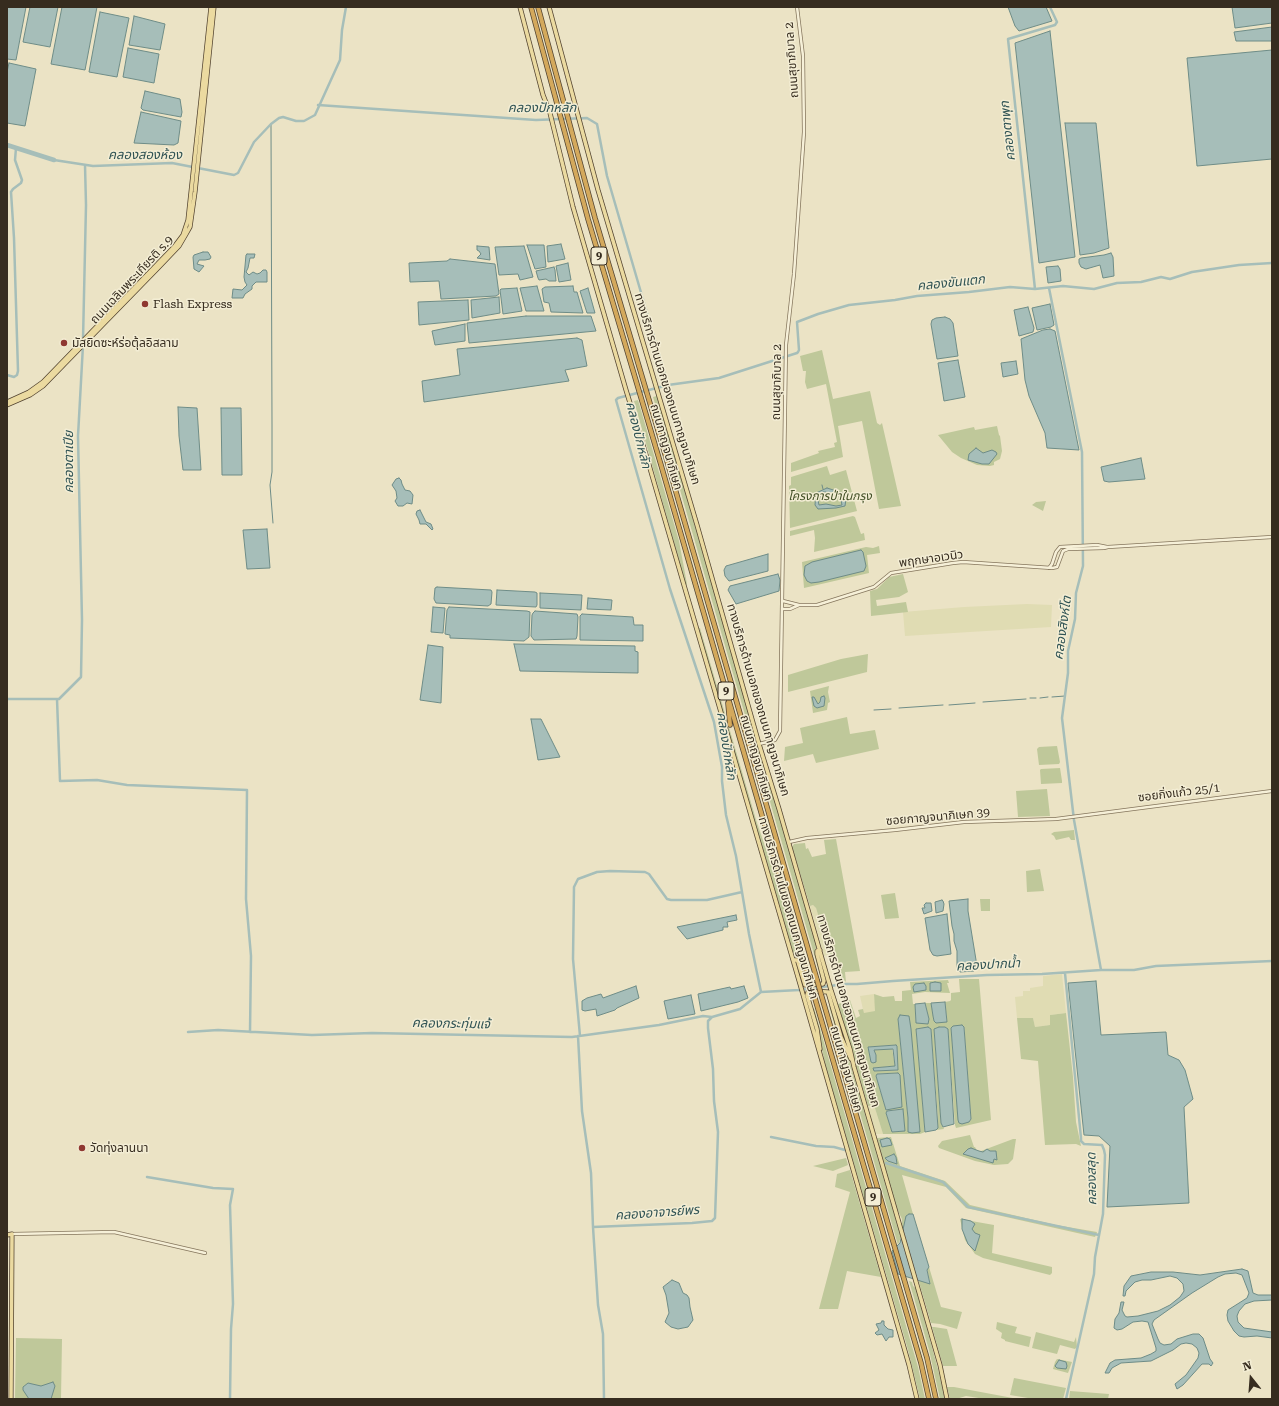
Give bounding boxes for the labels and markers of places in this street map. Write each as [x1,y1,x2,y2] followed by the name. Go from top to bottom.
[153,297,232,311] place label: Flash Express
[140,299,150,309] marker: Flash Express
[72,336,179,350] place label: มัสยิดซะห์ร่อตุ้ลอิสลาม
[59,338,69,348] marker: มัสยิดซะห์ร่อตุ้ลอิสลาม
[90,1141,148,1155] place label: วัดทุ่งลานนา
[77,1143,87,1153] marker: วัดทุ่งลานนา

